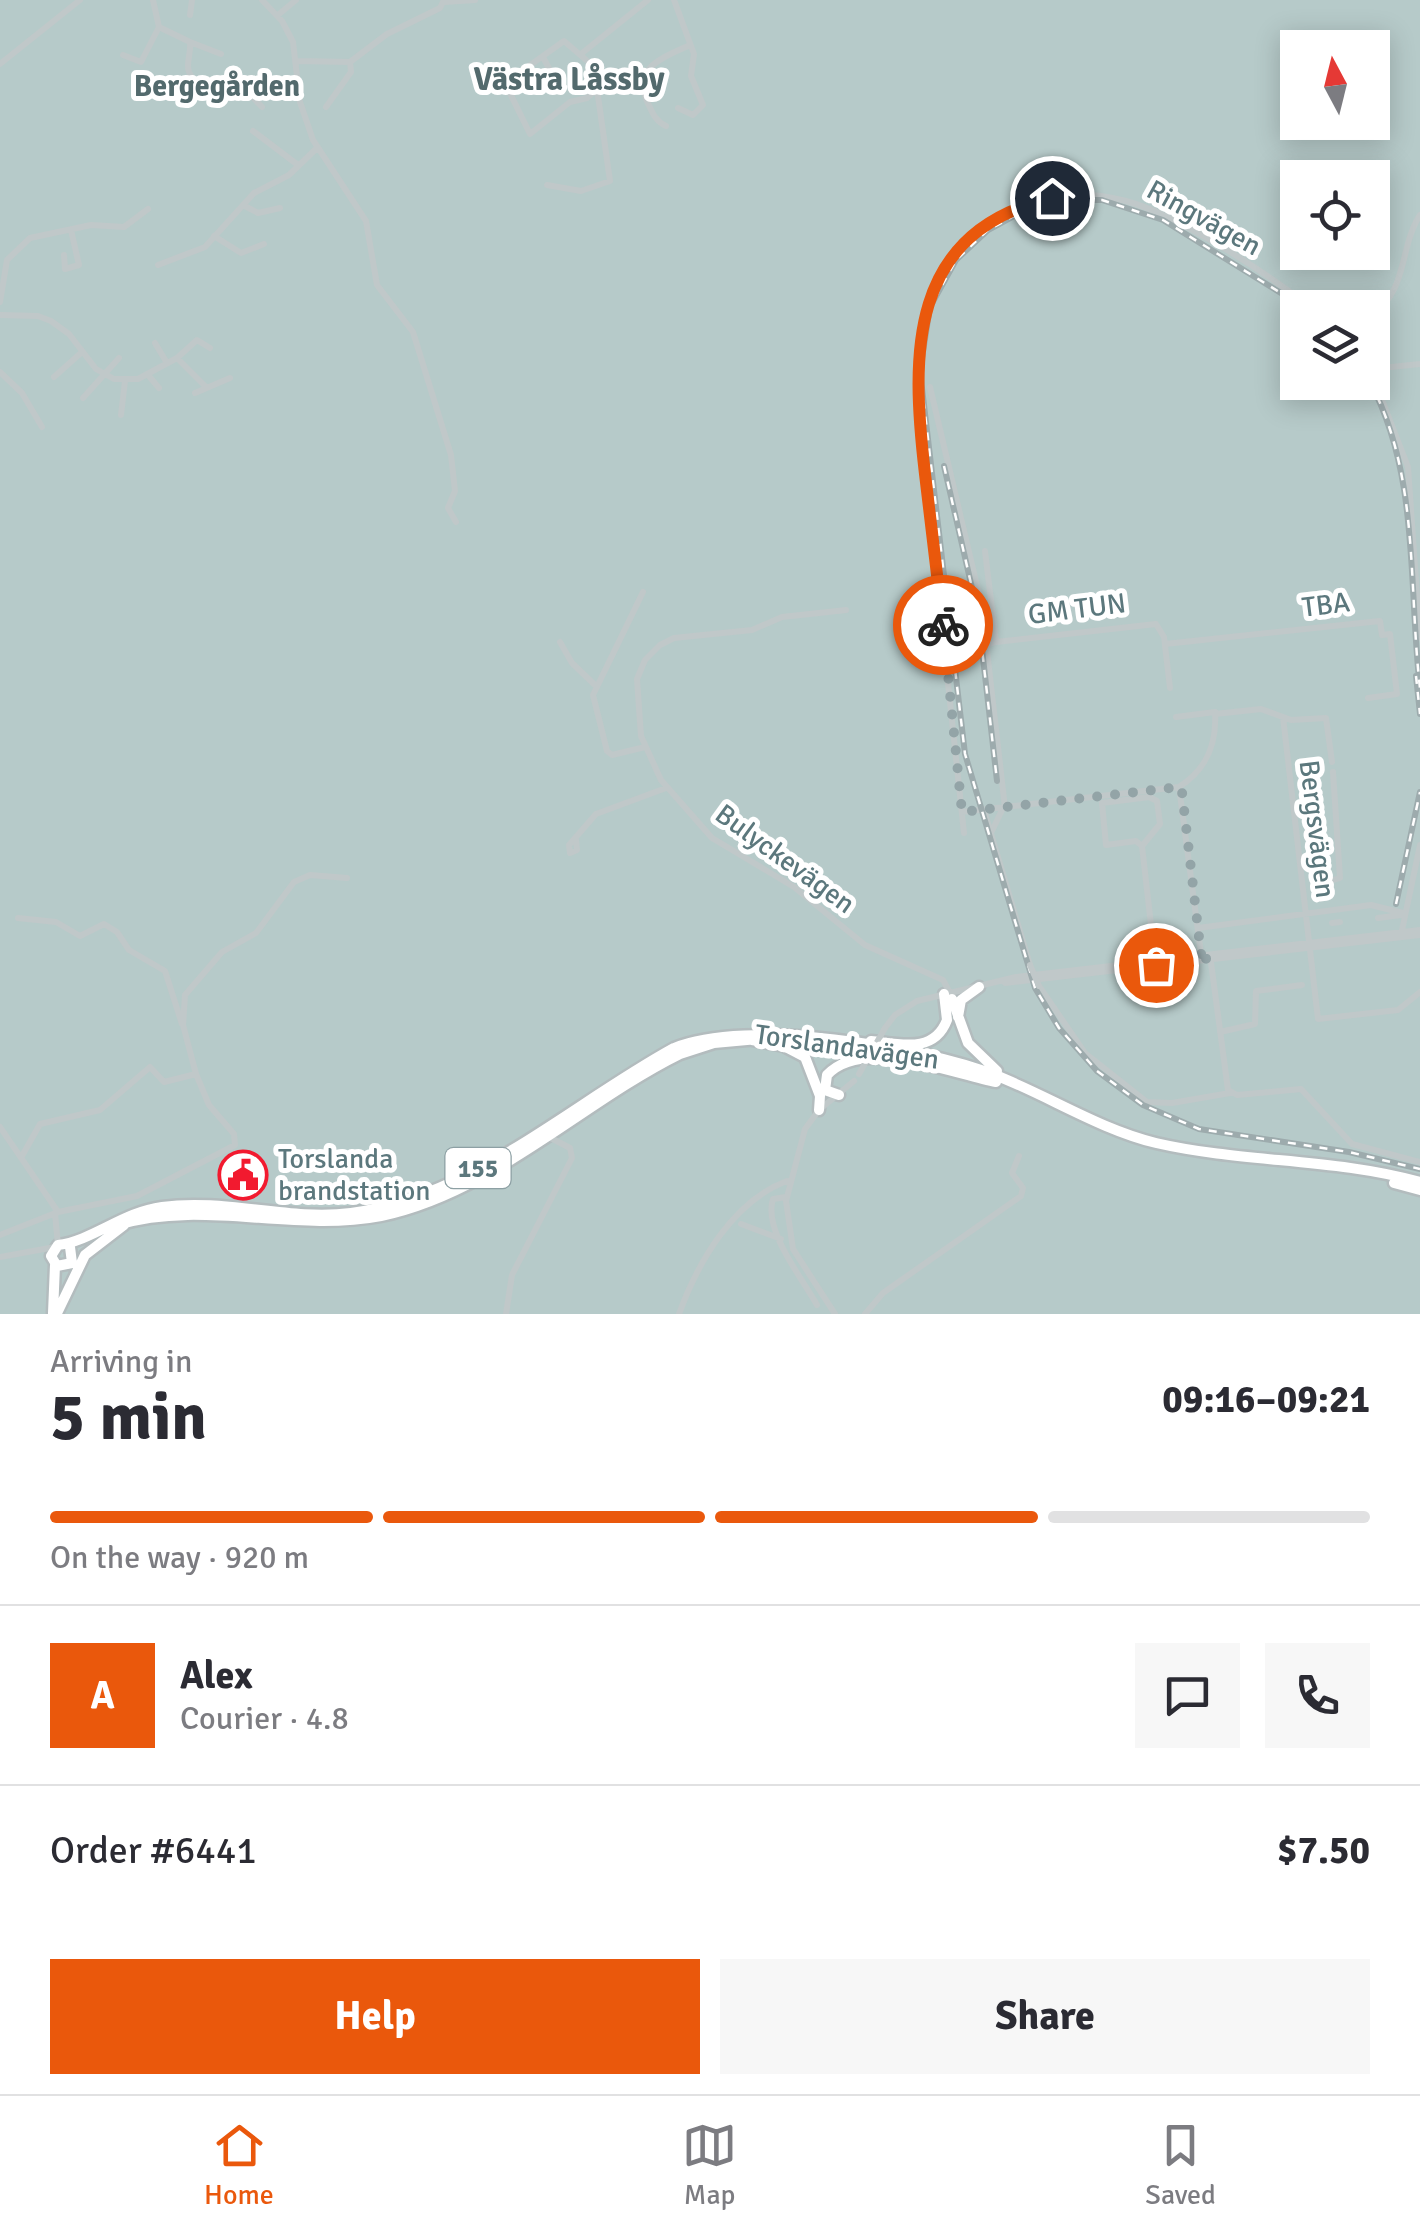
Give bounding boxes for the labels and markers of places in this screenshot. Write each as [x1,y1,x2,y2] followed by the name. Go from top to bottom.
[1010,156,1095,241] pin
[1114,923,1199,1008] pin
[278,1142,431,1208] place label: Torslanda brandstation
[217,1149,269,1201] public building icon: Torslanda brandstation

